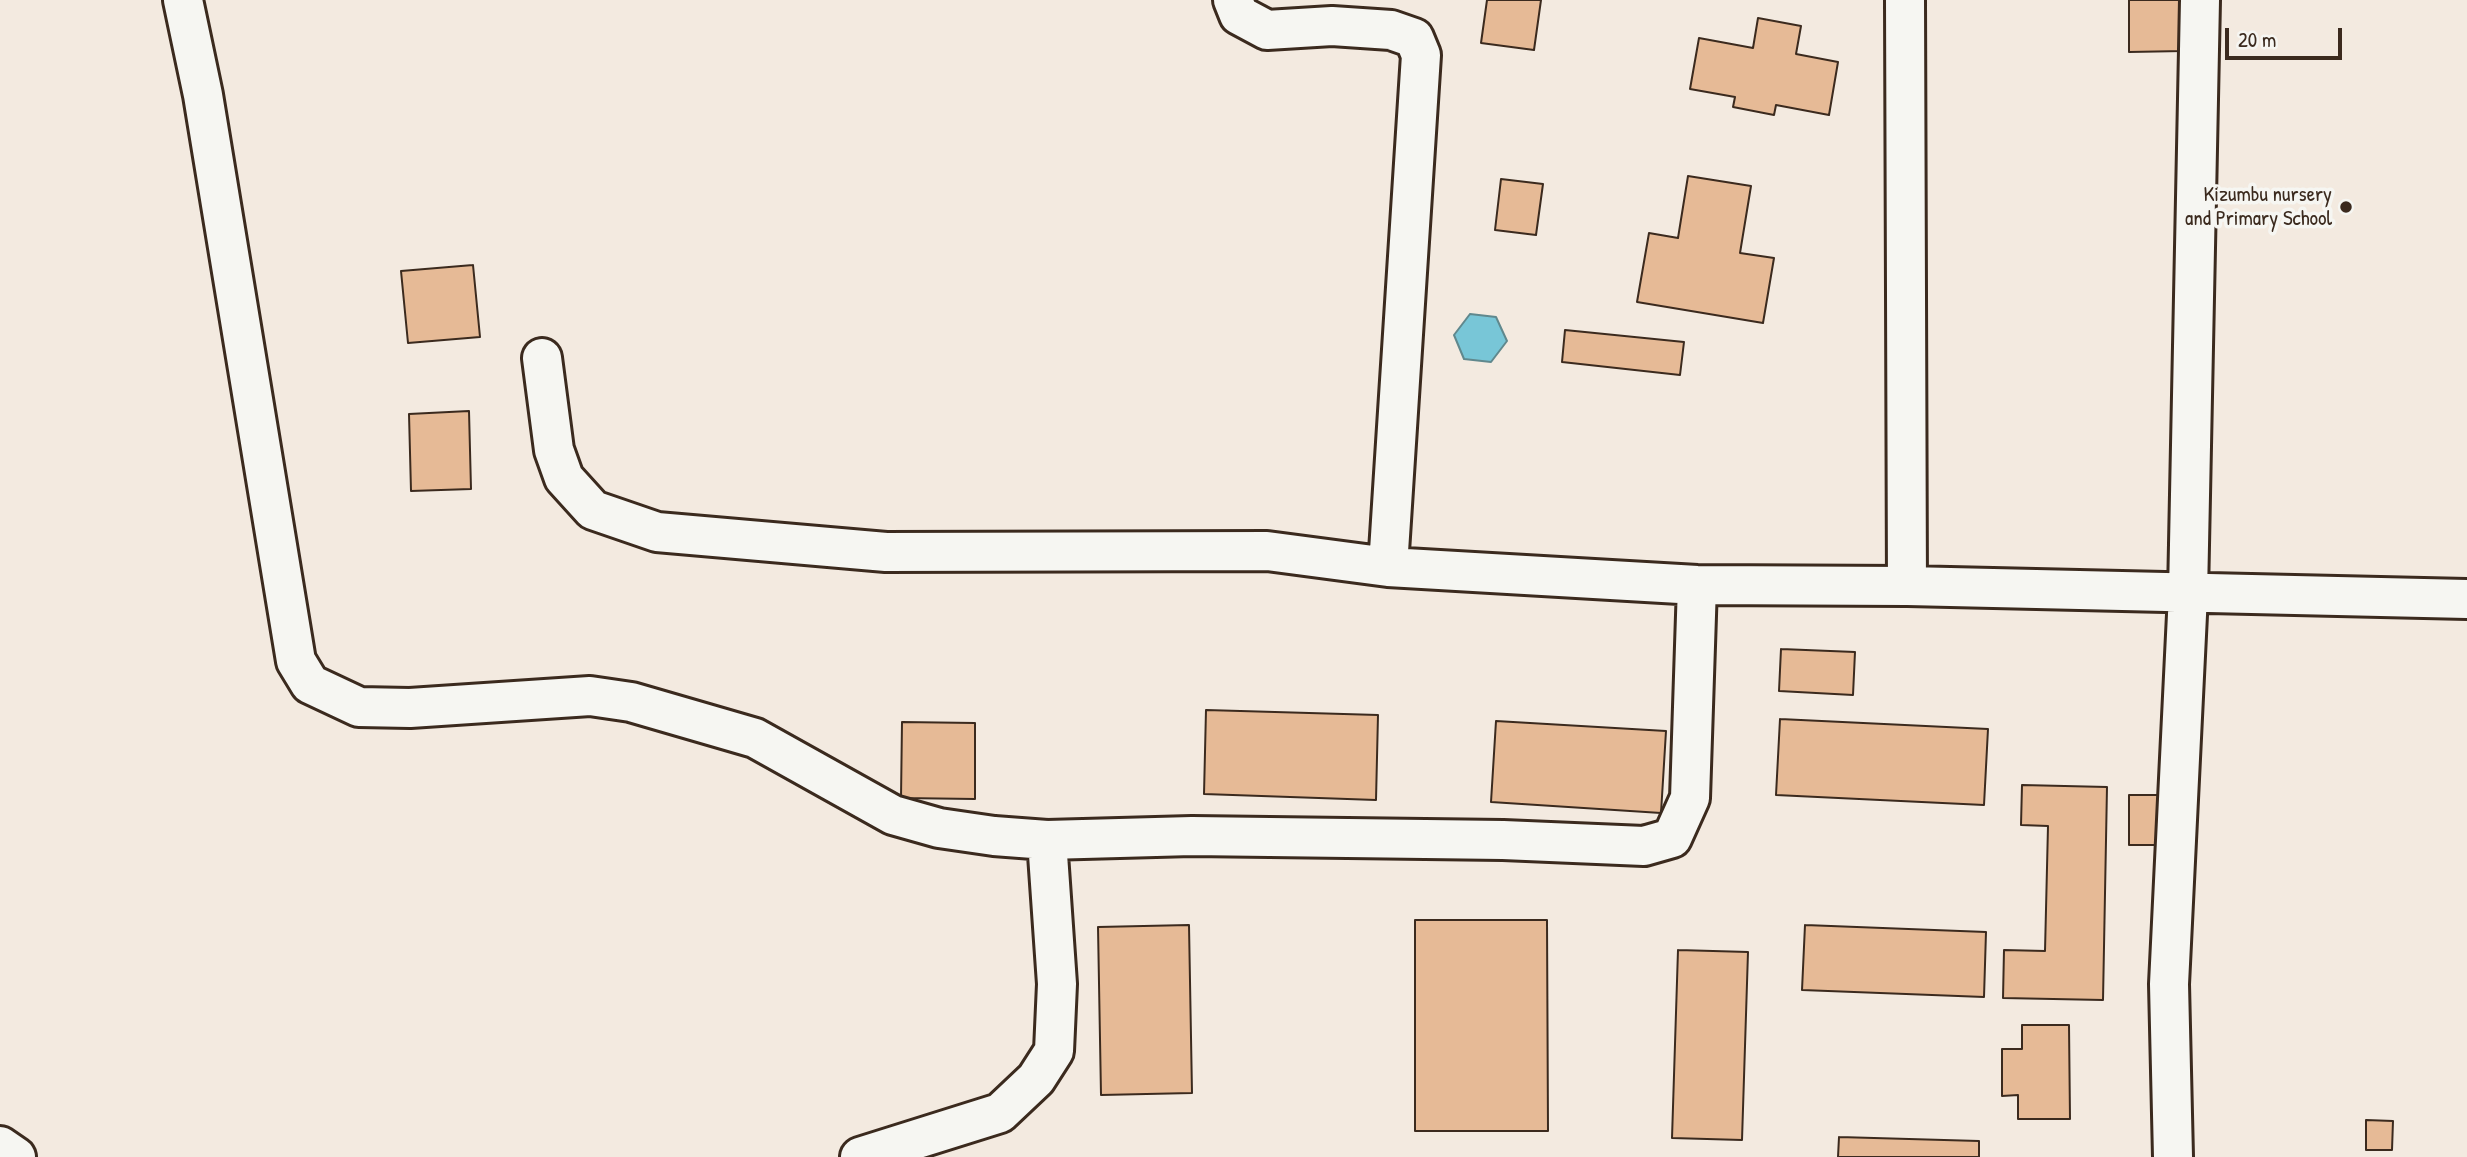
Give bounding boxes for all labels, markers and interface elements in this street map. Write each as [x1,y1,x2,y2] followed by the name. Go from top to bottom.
[2229,14,2346,58] scale bar
[2238,25,2276,54] text: 20 m
[2185,182,2332,232] place label: Kizumbu nursery and Primary School
[2338,199,2354,215] marker: Kizumbu nursery and Primary School

